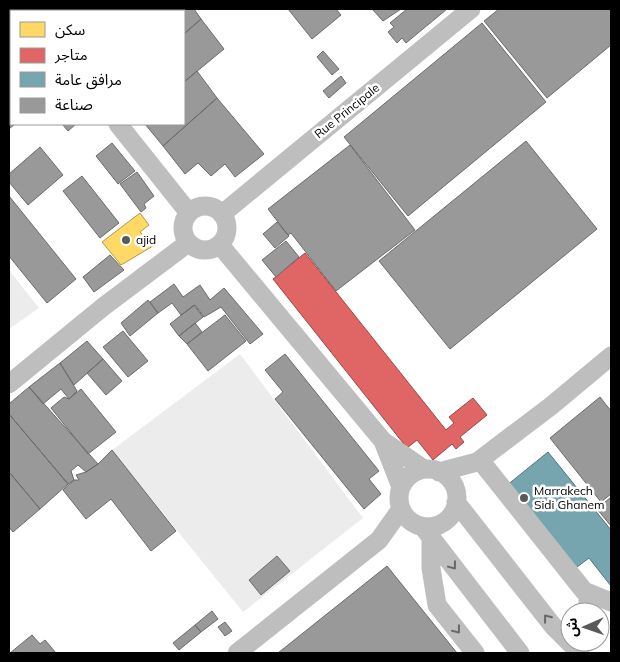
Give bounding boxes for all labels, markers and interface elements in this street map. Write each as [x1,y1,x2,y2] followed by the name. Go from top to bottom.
[10,10,185,125] legend
[55,20,86,39] text: سكن
[54,45,88,64] text: متاجر
[55,70,122,90] text: مرافق عامة
[311,80,382,141] street label: Rue Principale
[55,95,93,114] text: صناعة
[136,232,156,247] place label: ajid
[120,234,132,246] marker: ajid
[534,483,605,512] place label: Marrakech Sidi Ghanem
[518,492,530,504] marker: Marrakech Sidi Ghanem
[448,560,456,569] one-way arrow
[560,602,610,652] north arrow
[544,615,552,624] one-way arrow
[563,618,581,637] text: ش
[451,624,460,634] one-way arrow

